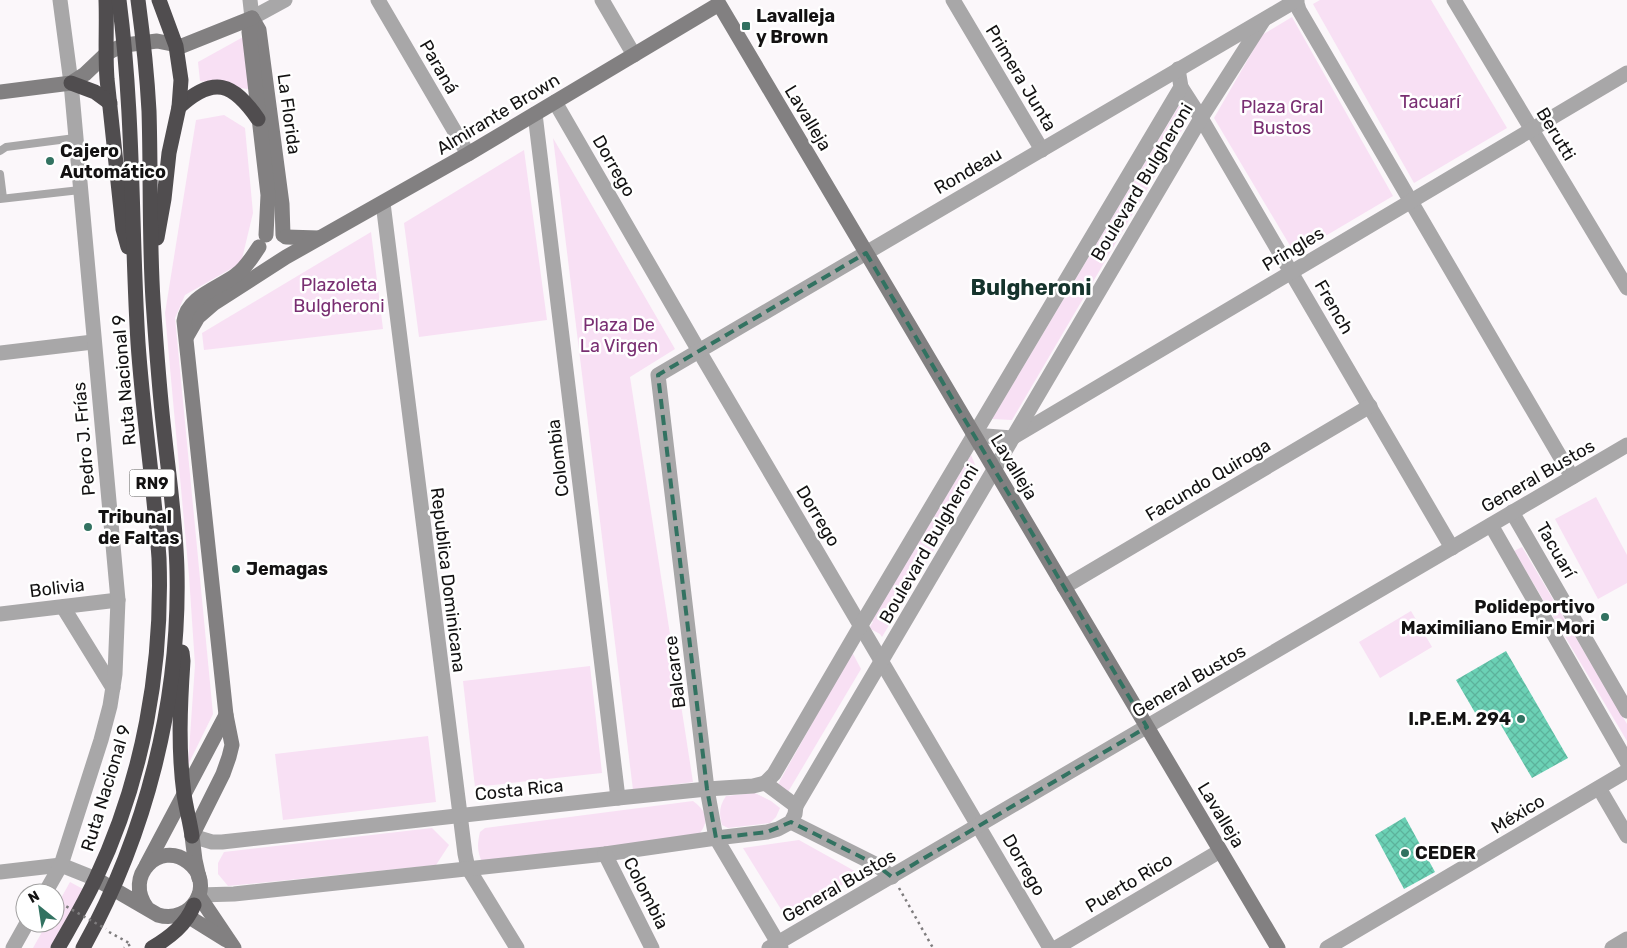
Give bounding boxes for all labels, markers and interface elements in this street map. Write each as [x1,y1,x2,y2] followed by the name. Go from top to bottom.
[756,5,835,48] place label: Lavalleja y Brown
[740,20,752,32] marker: Lavalleja y Brown
[981,21,1061,135] street label: Primera Junta
[415,36,463,98] street label: Paraná
[432,69,564,159] street label: Almirante Brown
[272,72,306,156] street label: La Florida
[780,81,836,155] street label: Lavalleja
[1400,91,1462,113] park label: Tacuarí
[1241,96,1323,139] park label: Plaza Gral Bustos
[1086,99,1198,265] street label: Boulevard Bulgheroni
[1532,103,1580,165] street label: Berutti
[588,131,640,201] street label: Dorrego
[60,140,166,183] place label: Cajero Automático
[930,143,1006,199] street label: Rondeau
[44,155,56,167] marker: Cajero Automático
[1258,222,1328,276] street label: Pringles
[293,274,385,317] park label: Plazoleta Bulgheroni
[971,274,1091,301] district label: Bulgheroni
[1310,276,1358,338] street label: French
[107,314,141,446] street label: Ruta Nacional 9
[580,314,658,357] park label: Plaza De La Virgen
[68,381,100,497] street label: Pedro J. Frías
[542,418,574,498] street label: Colombia
[986,430,1042,504] street label: Lavalleja
[1141,434,1275,526] street label: Facundo Quiroga
[1477,435,1599,517] street label: General Bustos
[874,461,984,627] street label: Boulevard Bulgheroni
[130,469,174,496] road number: RN9
[791,481,845,551] street label: Dorrego
[426,486,470,674] street label: Republica Dominicana
[98,506,179,549] place label: Tribunal de Faltas
[1531,518,1581,583] street label: Tacuarí
[82,521,94,533] marker: Tribunal de Faltas
[246,558,328,580] place label: Jemagas
[230,563,242,575] marker: Jemagas
[28,574,86,602] street label: Bolivia
[1401,596,1595,639] place label: Polideportivo Maximiliano Emir Mori
[1599,611,1611,623] marker: Polideportivo Maximiliano Emir Mori
[660,634,690,710] street label: Balcarce
[1128,640,1250,722] street label: General Bustos
[1408,708,1511,730] place label: I.P.E.M. 294
[1515,713,1527,725] marker: I.P.E.M. 294
[76,722,136,854] street label: Ruta Nacional 9
[474,774,564,806] street label: Costa Rica
[1193,778,1249,852] street label: Lavalleja
[1487,790,1549,838] street label: México
[998,830,1050,900] street label: Dorrego
[1415,842,1476,864] place label: CEDER
[778,845,900,927] street label: General Bustos
[1399,847,1411,859] marker: CEDER
[1082,848,1176,918] street label: Puerto Rico
[618,853,674,933] street label: Colombia
[15,883,65,933] north arrow
[25,887,42,907] text: N

